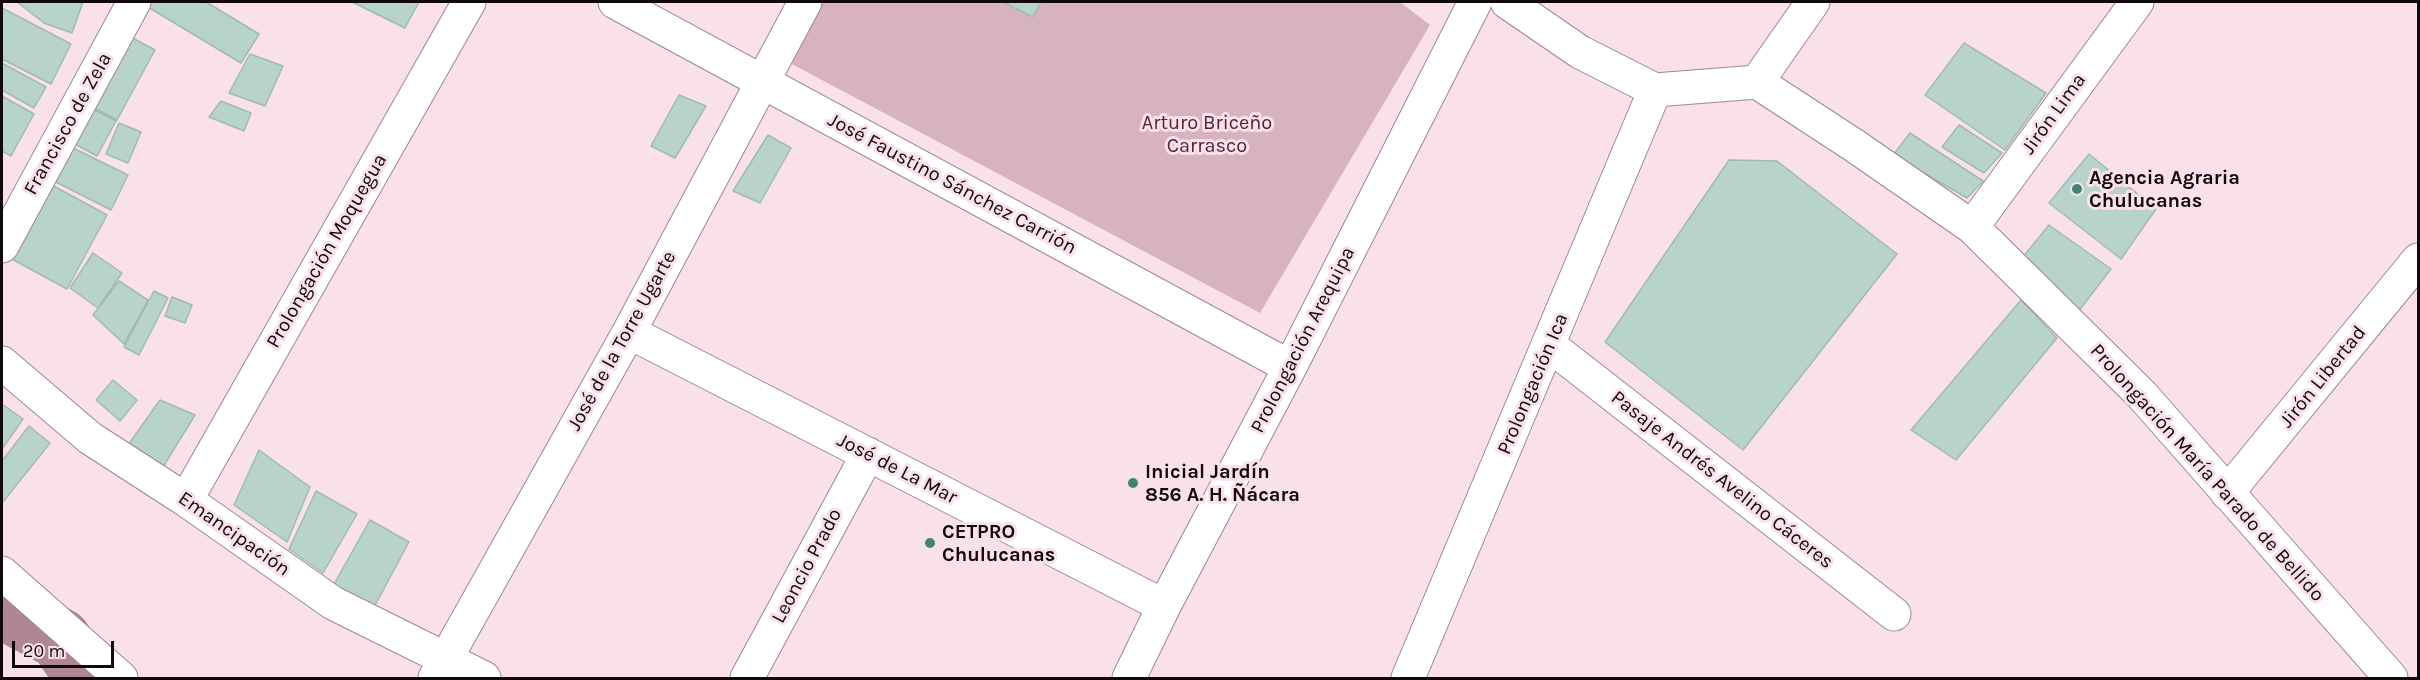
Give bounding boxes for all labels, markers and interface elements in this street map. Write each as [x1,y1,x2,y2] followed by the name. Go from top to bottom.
[19,49,117,199] street label: Francisco de Zela
[2017,69,2091,159] street label: Jirón Lima
[824,108,1080,260] street label: José Faustino Sánchez Carrión
[1142,111,1272,158] park label: Arturo Briceño Carrasco
[261,150,393,352] street label: Prolongación Moquegua
[2089,166,2240,213] place label: Agencia Agraria Chulucanas
[2070,182,2084,196] marker: Agencia Agraria Chulucanas
[1246,243,1360,437] street label: Prolongación Arequipa
[563,247,681,435] street label: José de la Torre Ugarte
[1492,310,1574,458] street label: Prolongación Ica
[2275,321,2371,433] street label: Jirón Libertad
[2085,339,2329,607] street label: Prolongación María Parado de Bellido
[1606,386,1838,574] street label: Pasaje Andrés Avelino Cáceres
[833,428,961,510] street label: José de La Mar
[1145,460,1300,507] place label: Inicial Jardín 856 A. H. Ñácara
[1126,476,1140,490] marker: Inicial Jardín 856 A. H. Ñácara
[173,487,295,581] street label: Emancipación
[767,504,847,628] street label: Leoncio Prado
[942,520,1055,567] place label: CETPRO Chulucanas
[923,536,937,550] marker: CETPRO Chulucanas
[15,629,117,667] scale bar
[23,640,65,662] text: 20 m

